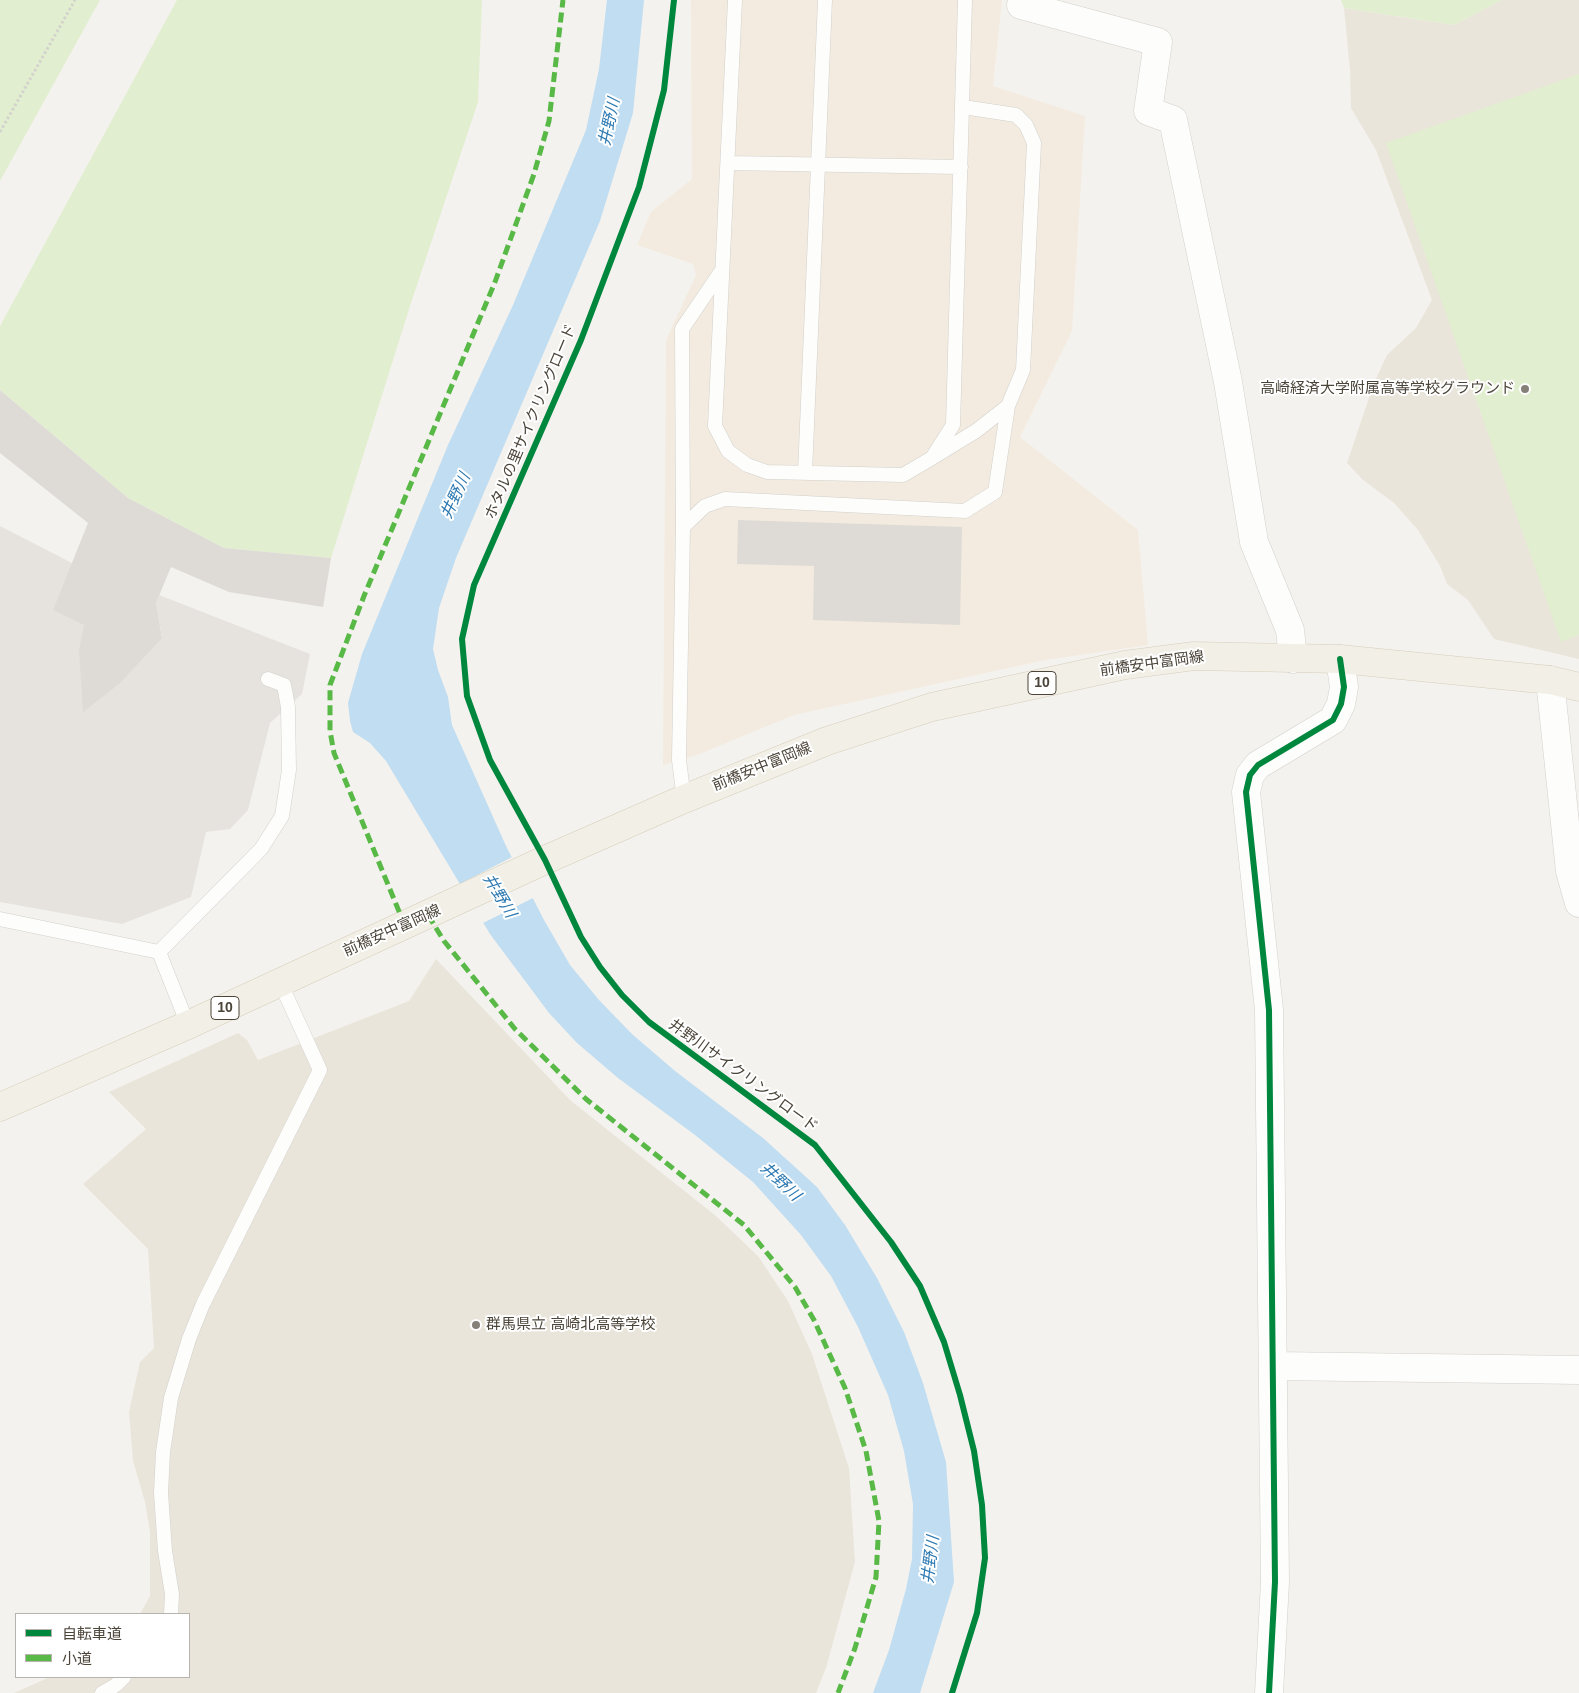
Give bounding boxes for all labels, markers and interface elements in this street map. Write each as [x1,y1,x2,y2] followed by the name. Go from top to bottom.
[596,97,624,147] water label: 井野川
[482,322,580,522] street label: ホタルの里サイクリングロード
[1260,380,1515,398] place label: 高崎経済大学附属高等学校グラウンド
[1519,383,1531,395] marker: 高崎経済大学附属高等学校グラウンド
[437,470,475,522] water label: 井野川
[1099,648,1205,680] street label: 前橋安中富岡線
[1028,671,1056,694] road number: 10
[710,739,814,795] street label: 前橋安中富岡線
[478,870,520,922] water label: 井野川
[340,901,444,961] street label: 前橋安中富岡線
[211,996,239,1020] road number: 10
[665,1016,821,1136] street label: 井野川サイクリングロード
[756,1159,804,1205] water label: 井野川
[486,1316,655,1334] place label: 群馬県立 高崎北高等学校
[470,1319,482,1331] marker: 群馬県立 高崎北高等学校
[919,1535,943,1585] water label: 井野川
[15,1613,190,1678] legend
[62,1625,122,1642] text: 自転車道
[62,1650,92,1667] text: 小道

